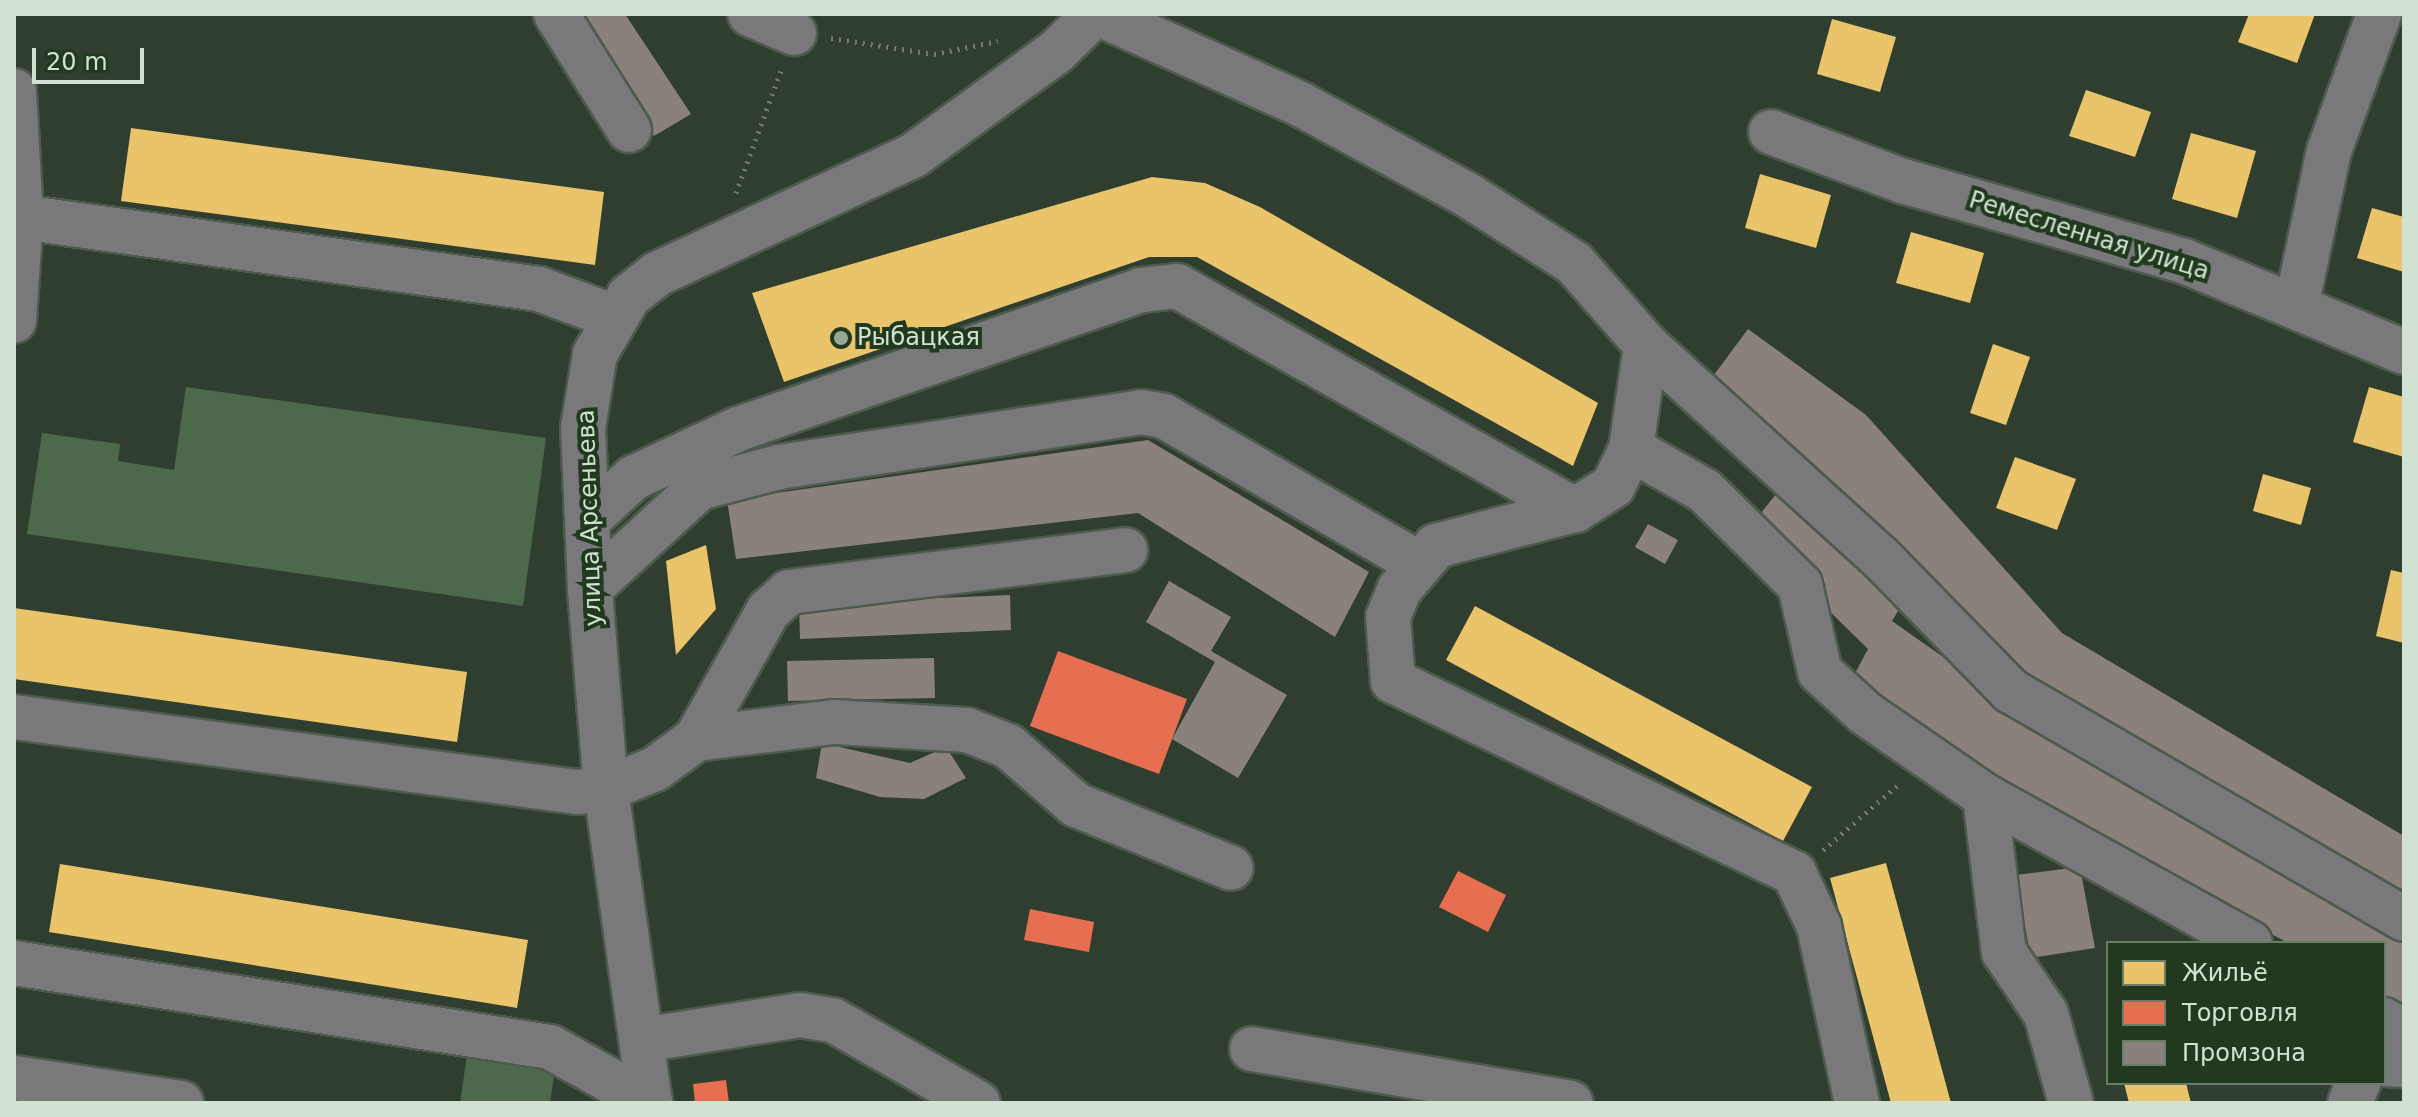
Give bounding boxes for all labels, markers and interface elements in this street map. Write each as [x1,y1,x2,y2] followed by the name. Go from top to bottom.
[36,32,148,82] scale bar
[46,48,108,76] text: 20 m
[1965,186,2213,286] street label: Ремесленная улица
[857,324,980,352] place label: Рыбацкая
[832,329,850,347] marker: Рыбацкая
[572,409,608,627] street label: улица Арсеньева
[2106,941,2386,1085] legend
[2182,959,2268,987] text: Жильё
[2182,999,2298,1027] text: Торговля
[2182,1039,2306,1067] text: Промзона

